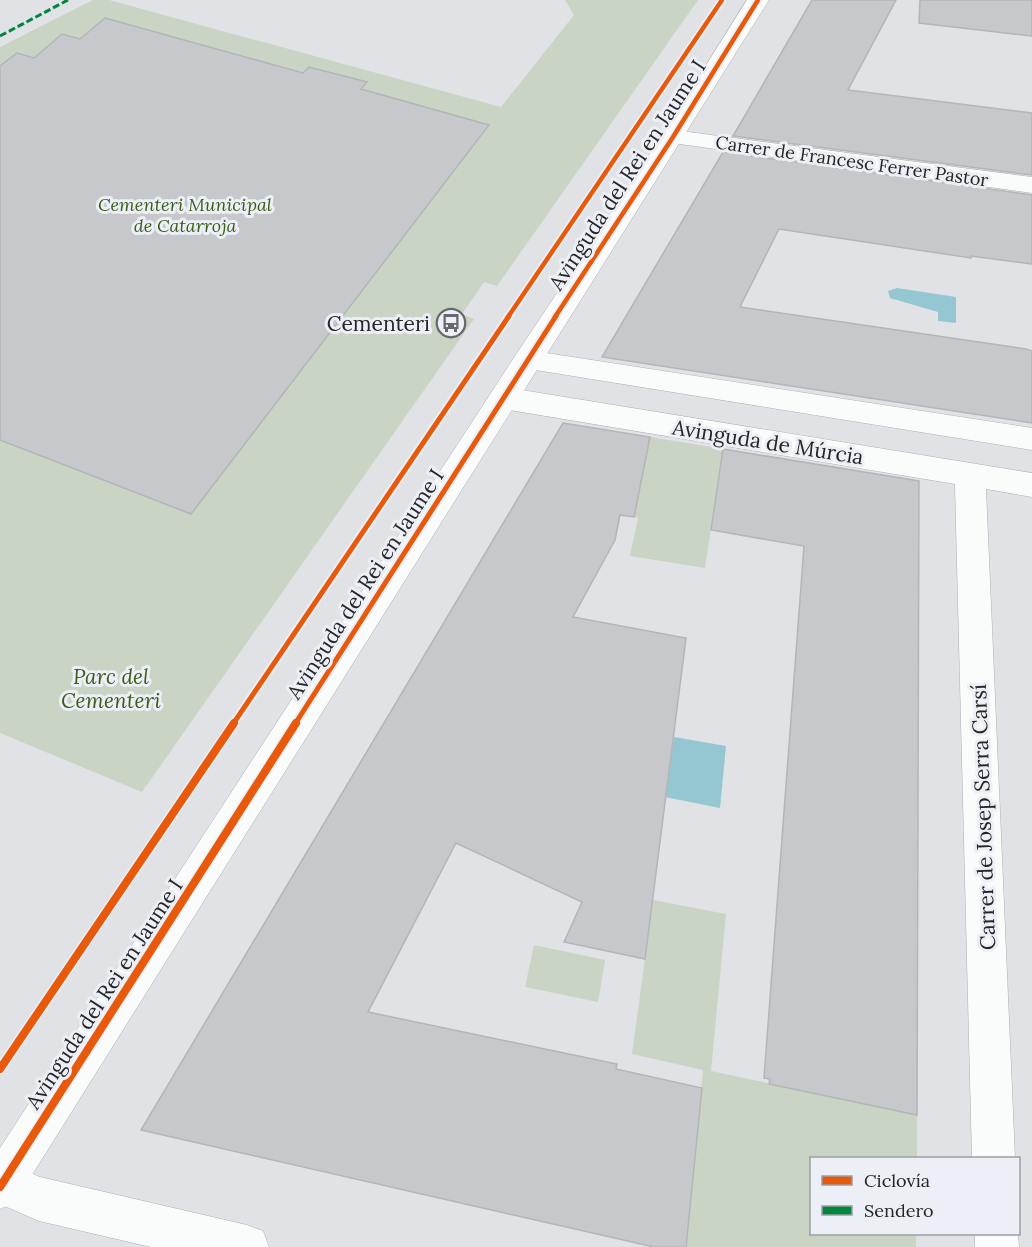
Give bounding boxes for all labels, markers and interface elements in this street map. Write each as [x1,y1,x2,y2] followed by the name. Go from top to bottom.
[542,55,712,296] street label: Avinguda del Rei en Jaume I
[714,130,990,192] street label: Carrer de Francesc Ferrer Pastor
[98,193,272,237] park label: Cementeri Municipal de Catarroja
[435,307,467,339] bus stop icon: Cementeri
[327,310,430,337] place label: Cementeri
[669,413,866,470] street label: Avinguda de Múrcia
[280,464,450,705] street label: Avinguda del Rei en Jaume I
[61,663,161,714] park label: Parc del Cementeri
[965,683,1001,950] street label: Carrer de Josep Serra Carsí
[19,874,189,1115] street label: Avinguda del Rei en Jaume I
[810,1157,1020,1235] legend
[864,1169,930,1192] text: Ciclovía
[864,1199,934,1222] text: Sendero

